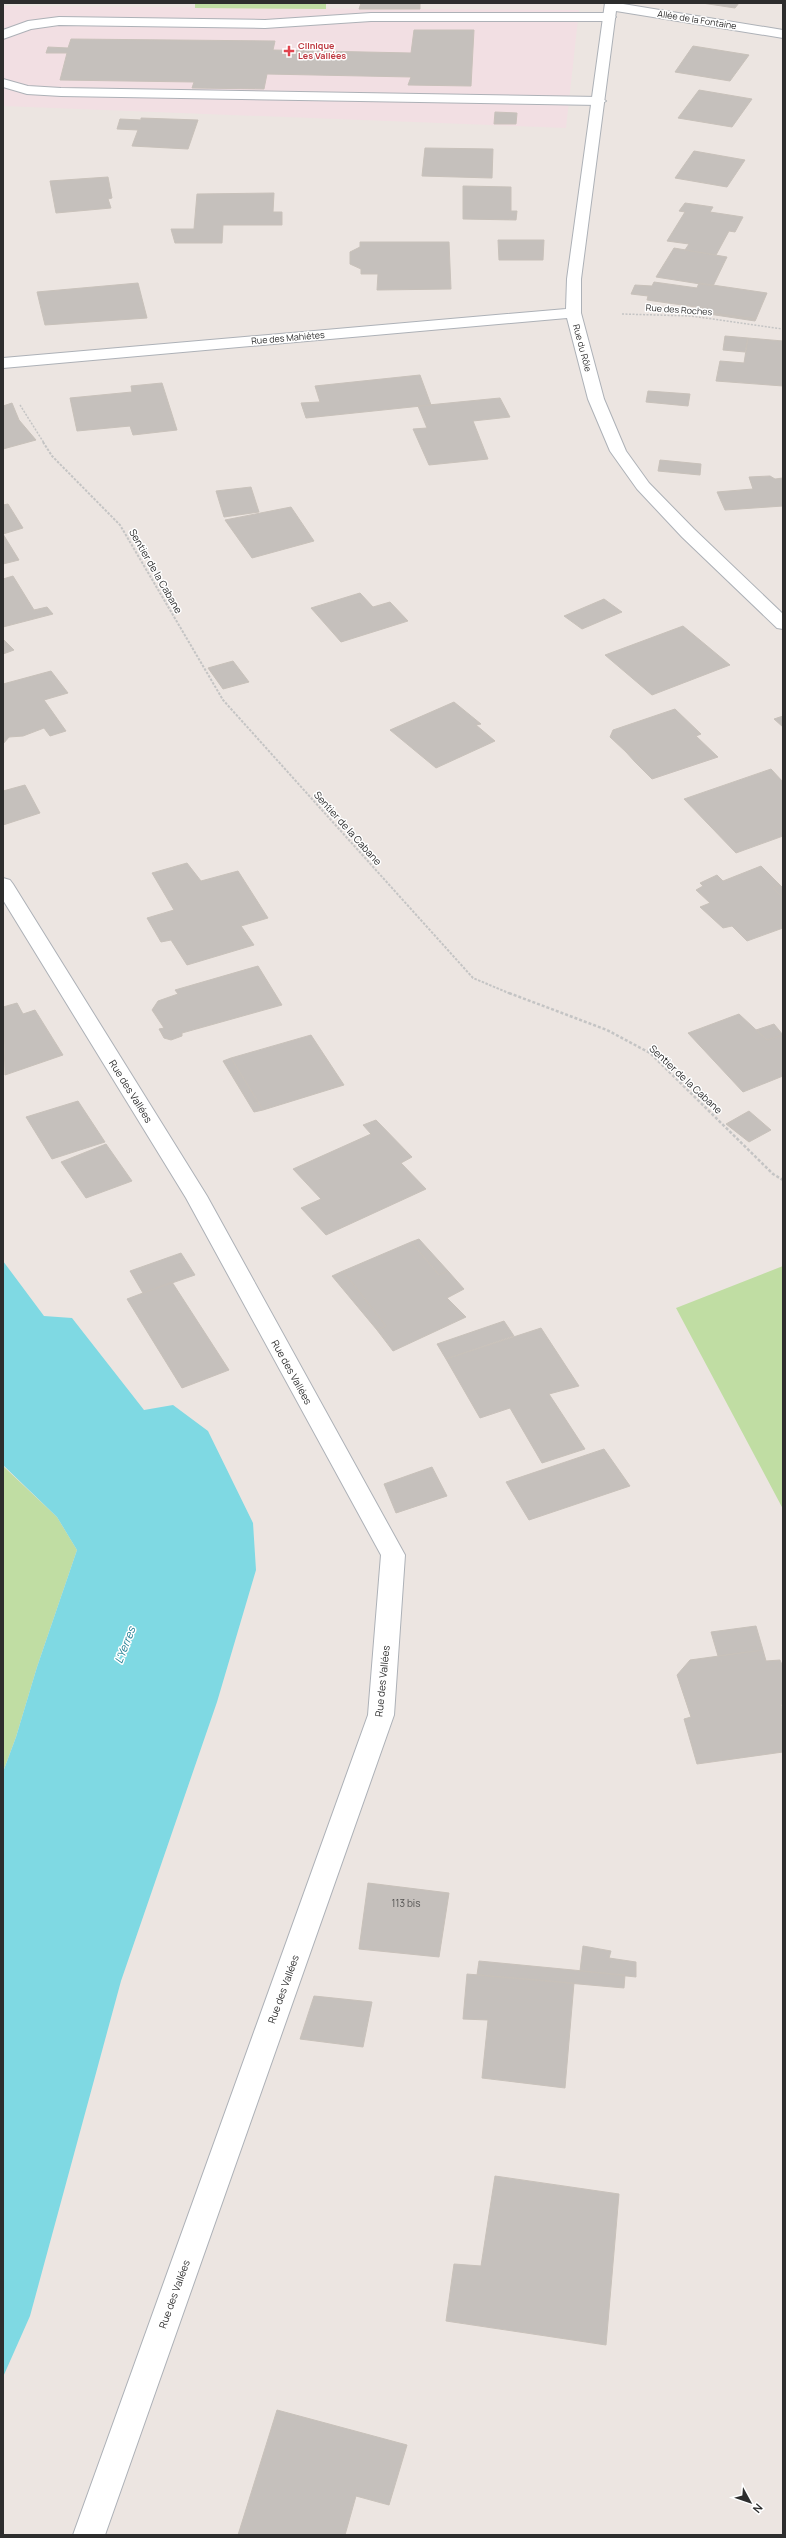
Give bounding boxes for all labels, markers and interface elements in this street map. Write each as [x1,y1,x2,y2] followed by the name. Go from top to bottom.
[657,7,738,32] street label: Allée de la Fontaine
[298,39,346,62] place label: Clinique Les Vallées
[283,45,295,57] marker: Clinique Les Vallées
[645,301,713,318] street label: Rue des Roches
[570,323,595,373] street label: Rue du Rôle
[251,328,326,347] street label: Rue des Mahiètes
[126,526,186,616] street label: Sentier de la Cabane
[311,788,385,868] street label: Sentier de la Cabane
[646,1041,726,1117] street label: Sentier de la Cabane
[106,1057,156,1125] street label: Rue des Vallées
[268,1337,316,1407] street label: Rue des Vallées
[111,1623,139,1665] water label: L'Yerres
[371,1645,393,1717] street label: Rue des Vallées
[392,1896,420,1910] house number: 113 bis
[264,1953,302,2025] street label: Rue des Vallées
[155,2258,193,2330] street label: Rue des Vallées
[730,2482,770,2522] north arrow
[750,2501,766,2517] text: N

